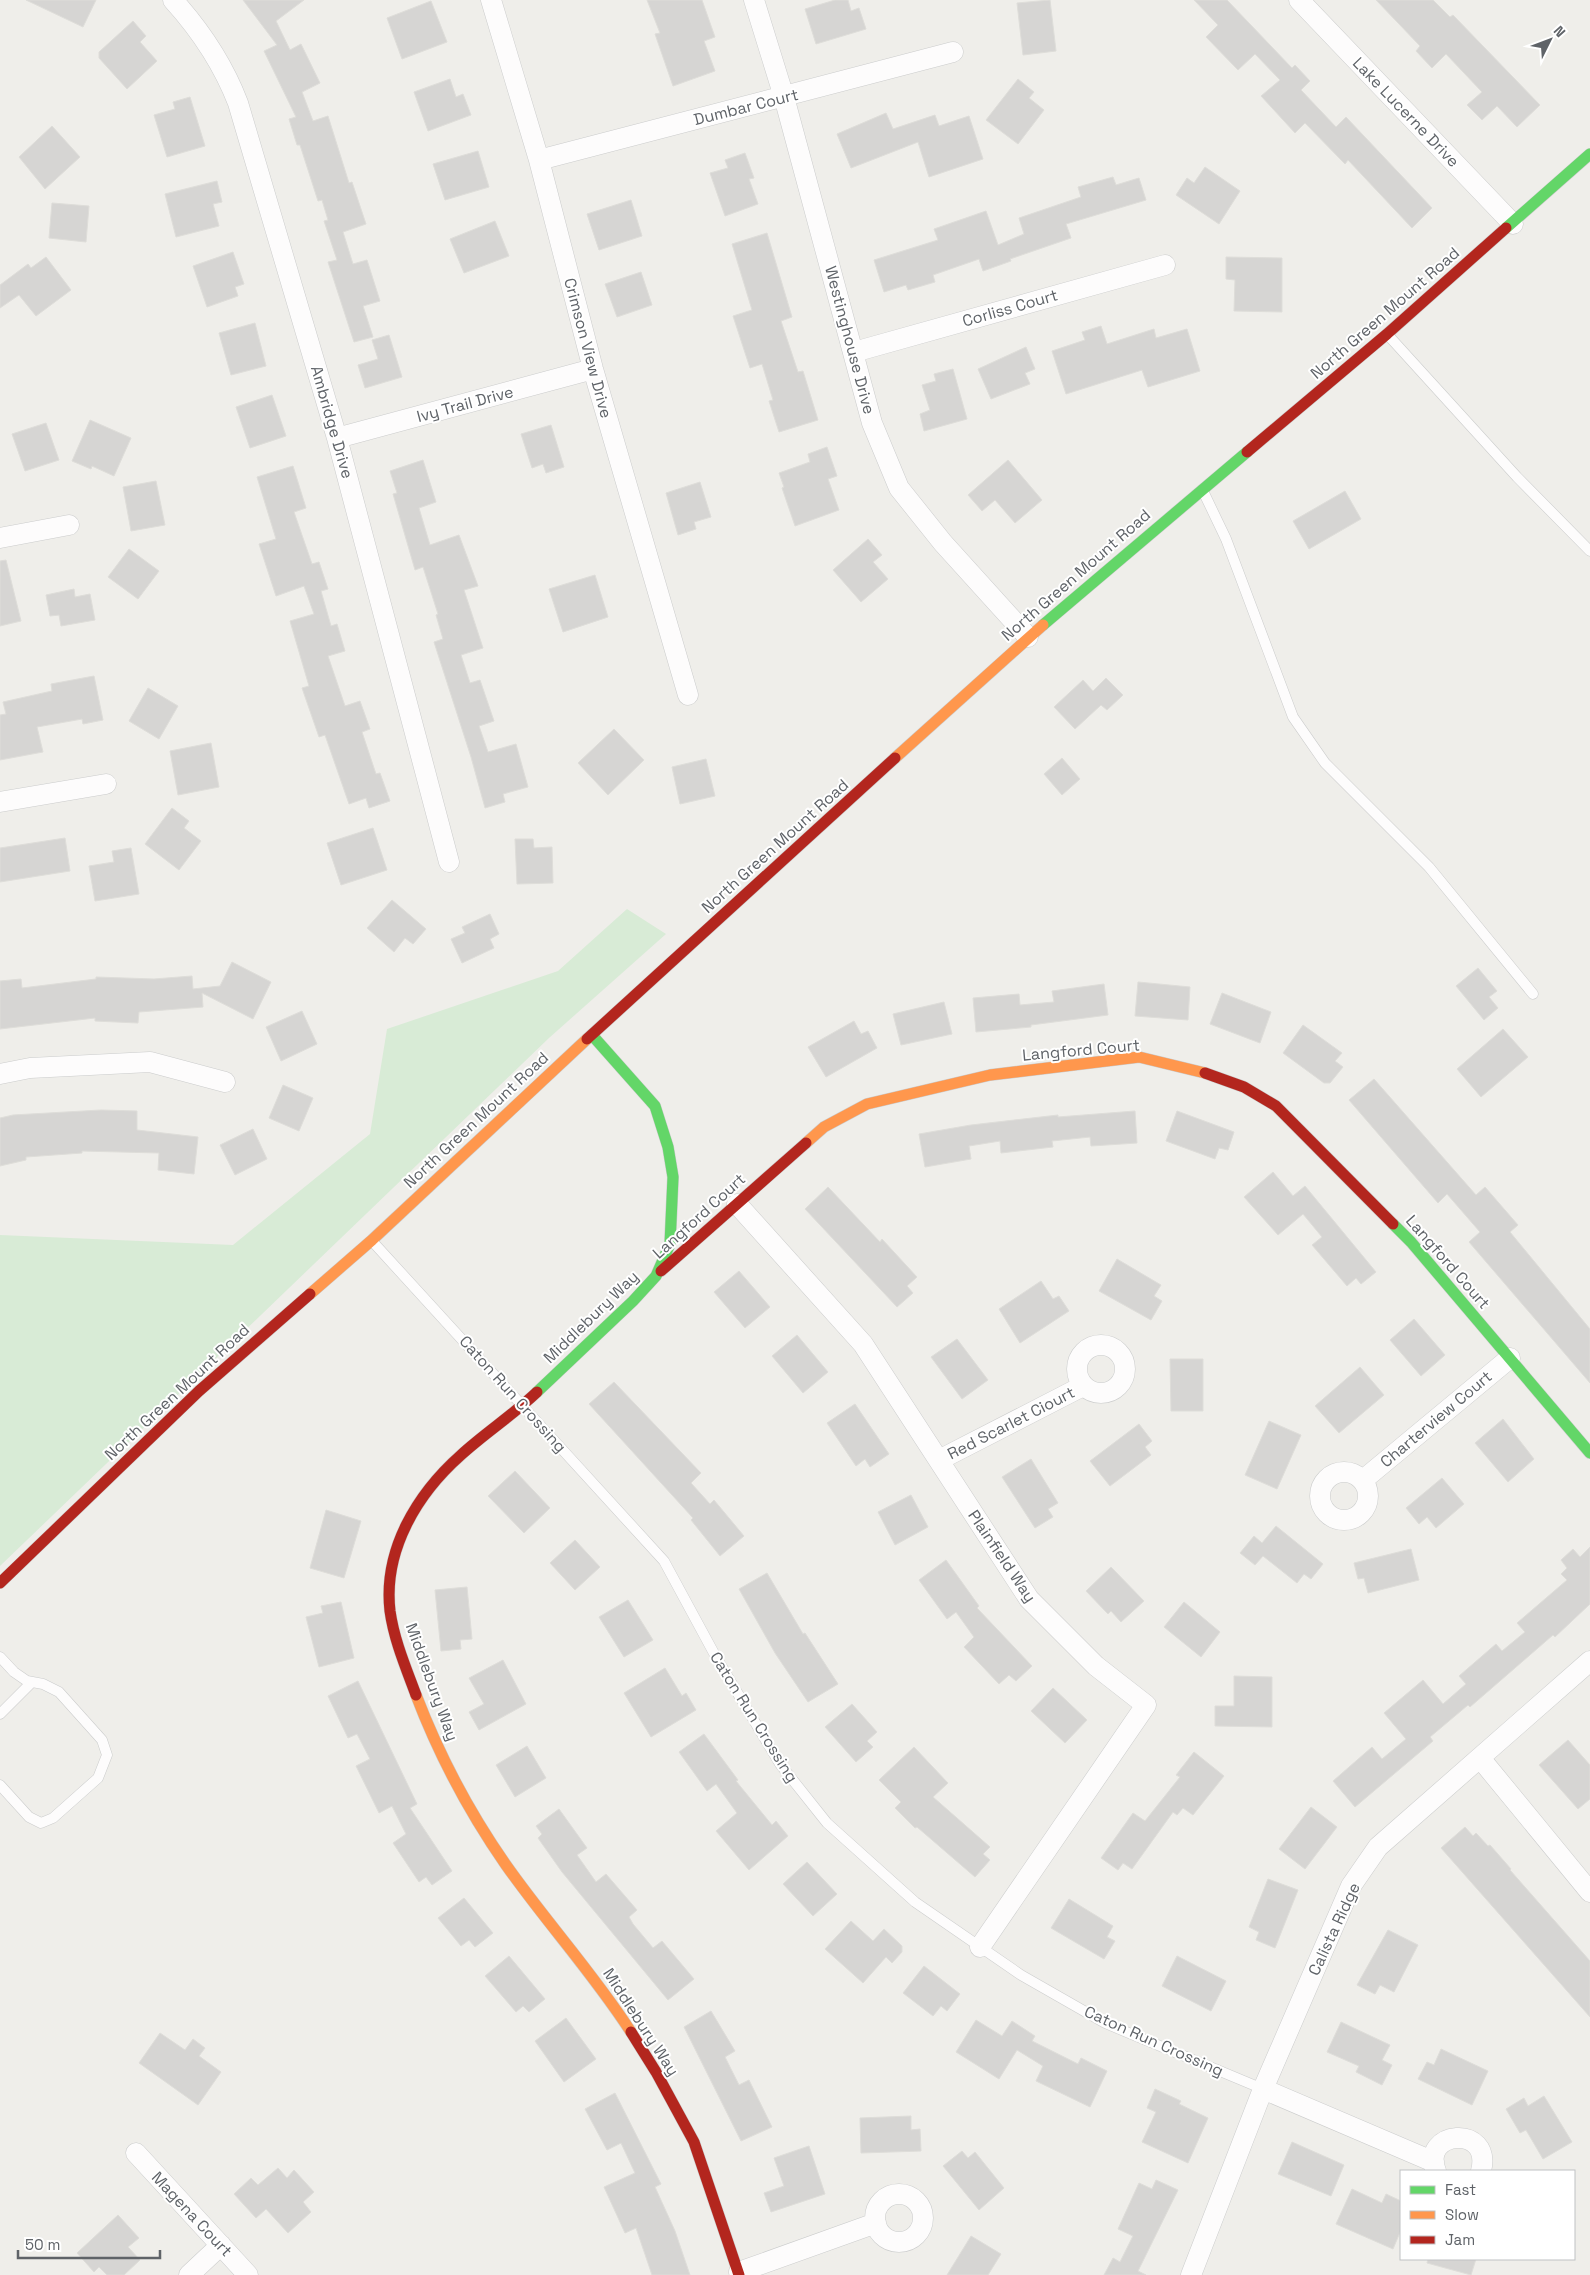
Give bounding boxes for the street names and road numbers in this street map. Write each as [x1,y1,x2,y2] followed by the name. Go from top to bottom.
[1348,53,1464,171] street label: Lake Lucerne Drive
[691,84,801,130] street label: Dumbar Court
[1306,242,1464,384] street label: North Green Mount Road
[820,264,880,416] street label: Westinghouse Drive
[559,276,617,420] street label: Crimson View Drive
[960,284,1060,332] street label: Corliss Court
[306,363,358,481] street label: Ambridge Drive
[414,381,516,427] street label: Ivy Trail Drive
[997,504,1155,646] street label: North Green Mount Road
[697,774,853,918] street label: North Green Mount Road
[1021,1034,1141,1066] street label: Langford Court
[399,1047,553,1193] street label: North Green Mount Road
[648,1169,750,1263] street label: Langford Court
[1401,1211,1495,1313] street label: Langford Court
[539,1266,643,1368] street label: Middlebury Way
[100,1319,254,1465] street label: North Green Mount Road
[455,1331,571,1457] street label: Caton Run Crossing
[1376,1366,1496,1472] street label: Charterview Court
[944,1382,1078,1464] street label: Red Scarlet Ciourt
[963,1506,1041,1606] street label: Plainfield Way
[401,1620,463,1744] street label: Middlebury Way
[705,1648,803,1786] street label: Caton Run Crossing
[1303,1879,1365,1979] street label: Calista Ridge
[598,1964,684,2080] street label: Middlebury Way
[1081,2001,1227,2081] street label: Caton Run Crossing
[147,2167,237,2261] street label: Magena Court

